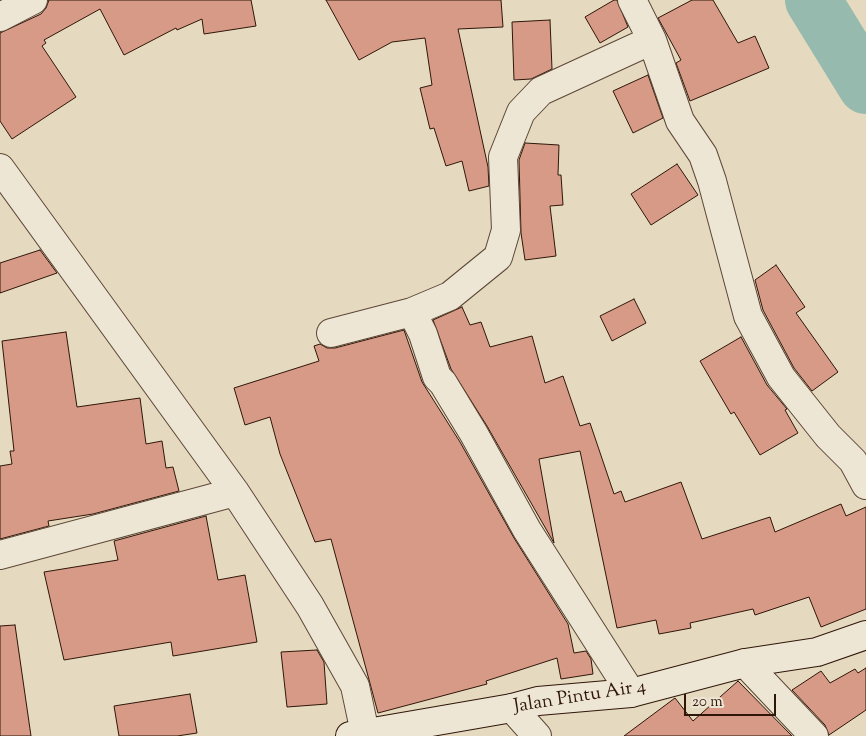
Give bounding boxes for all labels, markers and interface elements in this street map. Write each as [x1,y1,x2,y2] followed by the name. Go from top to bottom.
[512,676,648,720] street label: Jalan Pintu Air 4
[686,684,778,716] scale bar
[692,692,723,713] text: 20 m

